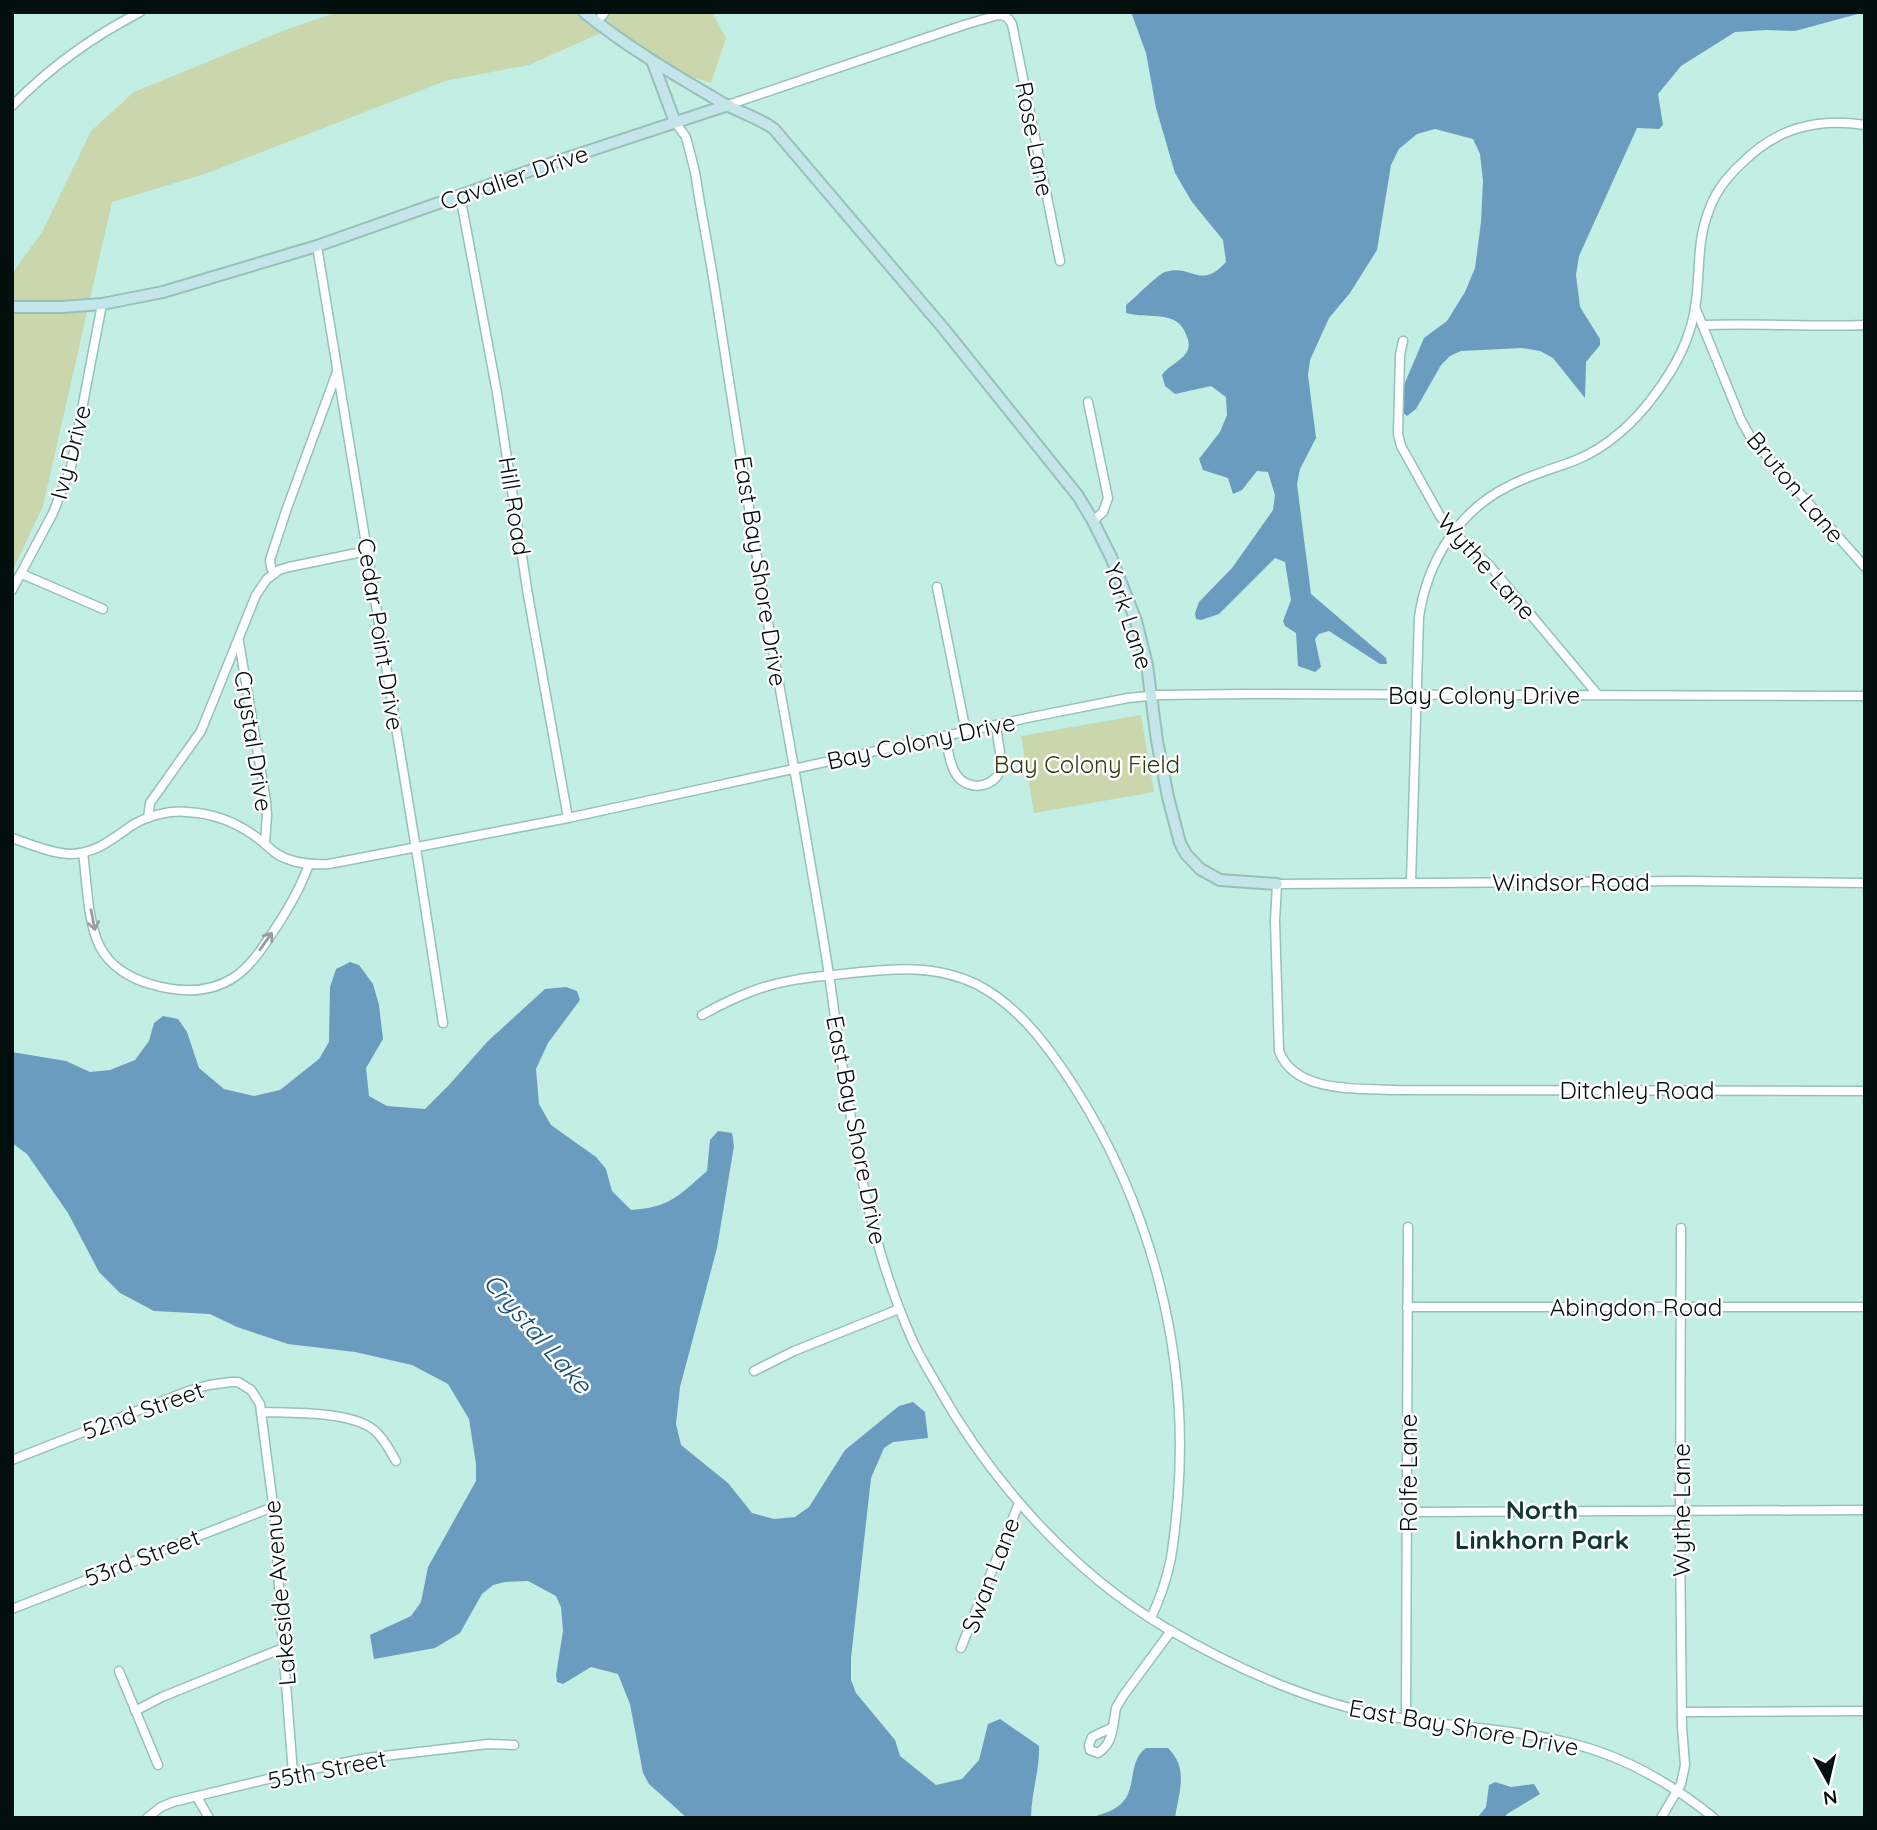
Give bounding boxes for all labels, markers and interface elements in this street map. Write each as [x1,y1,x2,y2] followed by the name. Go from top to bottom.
[1009,79,1061,199] street label: Rose Lane
[436,138,592,216] street label: Cavalier Drive
[43,401,97,503] street label: Ivy Drive
[1741,425,1851,549] street label: Bruton Lane
[492,454,538,558] street label: Hill Road
[728,454,794,688] street label: East Bay Shore Drive
[1431,506,1543,626] street label: Wythe Lane
[351,536,411,732] street label: Cedar Point Drive
[1098,559,1160,673] street label: York Lane
[228,668,280,814] street label: Crystal Drive
[1388,680,1580,710] street label: Bay Colony Drive
[824,706,1018,776] street label: Bay Colony Drive
[994,749,1180,779] park label: Bay Colony Field
[1492,867,1650,897] street label: Windsor Road
[86,908,100,931] one-way arrow
[259,932,273,951] one-way arrow
[820,1013,894,1247] street label: East Bay Shore Drive
[1560,1075,1714,1105] street label: Ditchley Road
[477,1266,600,1401] water label: Crystal Lake
[1550,1292,1722,1322] street label: Abingdon Road
[78,1374,208,1446] street label: 52nd Street
[1393,1414,1423,1532] street label: Rolfe Lane
[1666,1443,1696,1577] street label: Wythe Lane
[1455,1493,1629,1556] district label: North Linkhorn Park
[256,1499,302,1687] street label: Lakeside Avenue
[954,1513,1026,1637] street label: Swan Lane
[80,1521,204,1593] street label: 53rd Street
[1347,1692,1581,1762] street label: East Bay Shore Drive
[265,1743,389,1795] street label: 55th Street
[1793,1746,1863,1816] north arrow
[1822,1785,1839,1811] text: N

